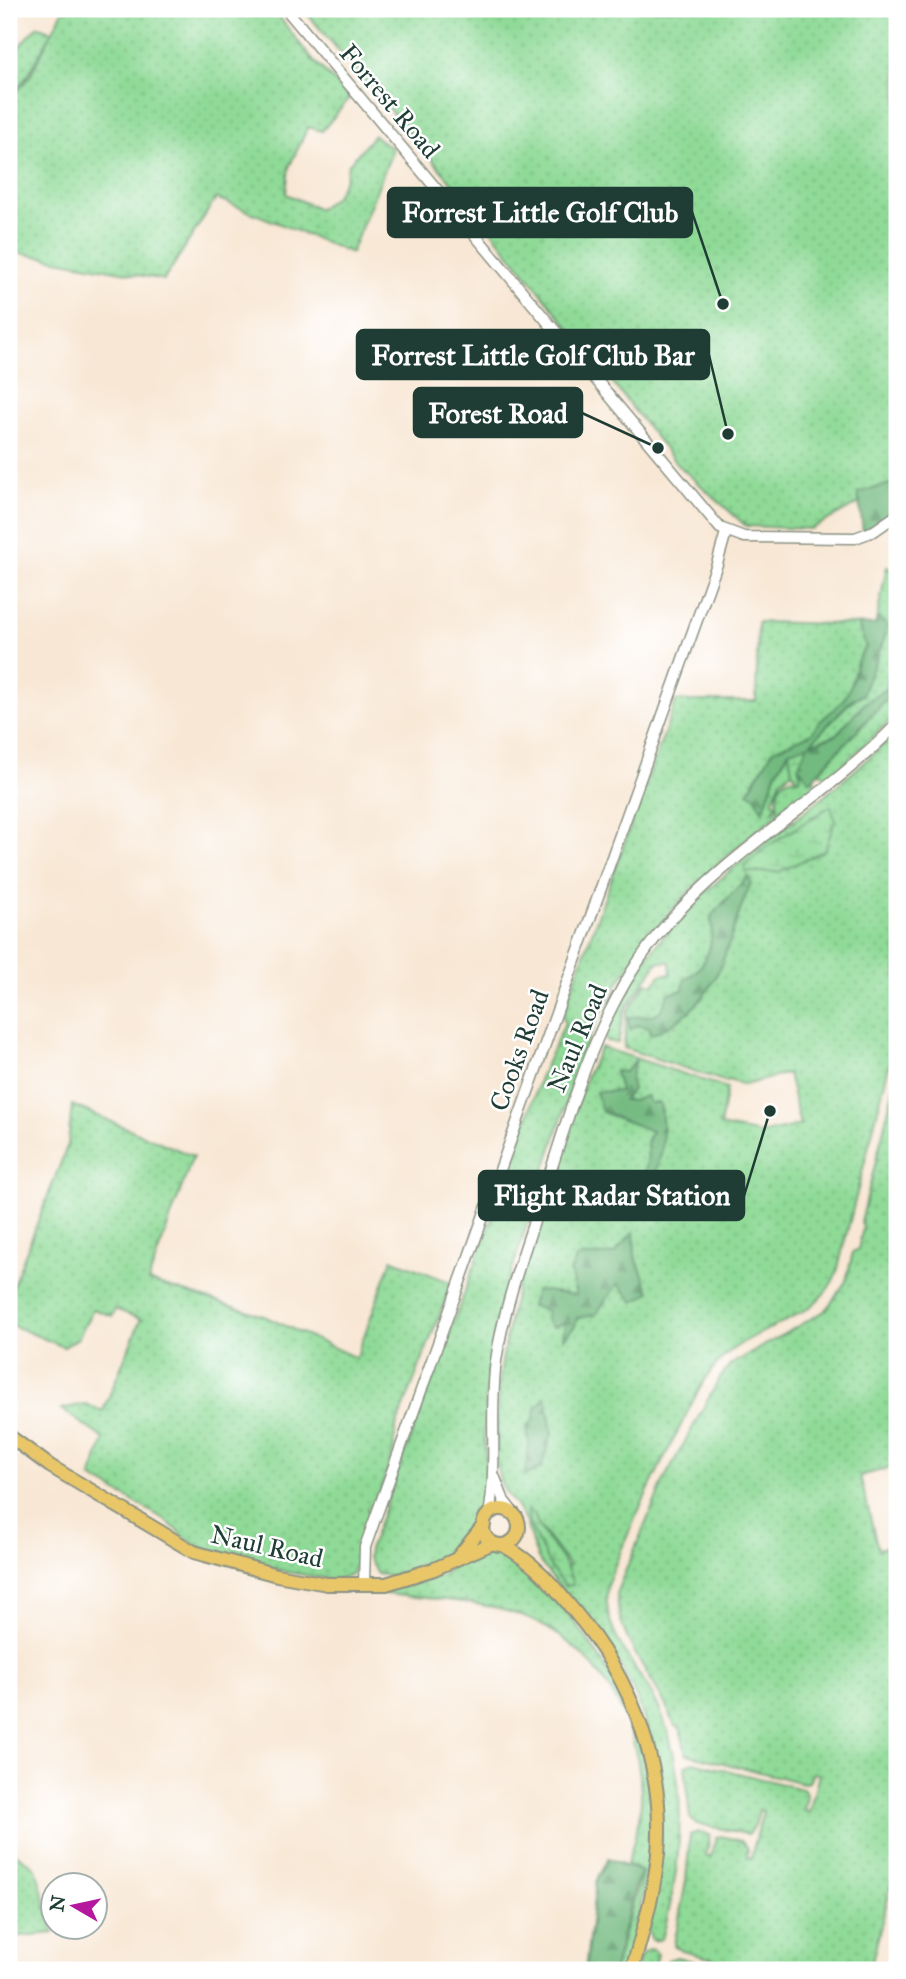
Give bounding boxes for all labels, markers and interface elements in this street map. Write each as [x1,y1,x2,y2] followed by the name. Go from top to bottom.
[333,37,447,165] street label: Forrest Road
[388,188,692,237] callout: Forrest Little Golf Club
[402,195,679,230] text: Forrest Little Golf Club
[357,330,709,379] callout: Forrest Little Golf Club Bar
[371,338,695,373] text: Forrest Little Golf Club Bar
[414,388,582,437] callout: Forest Road
[428,396,569,431] text: Forest Road
[540,979,614,1097] street label: Naul Road
[482,985,556,1115] street label: Cooks Road
[479,1171,744,1220] callout: Flight Radar Station
[494,1178,730,1213] text: Flight Radar Station
[208,1518,326,1574] street label: Naul Road
[38,1870,108,1940] north arrow
[45,1894,70,1913] text: N

